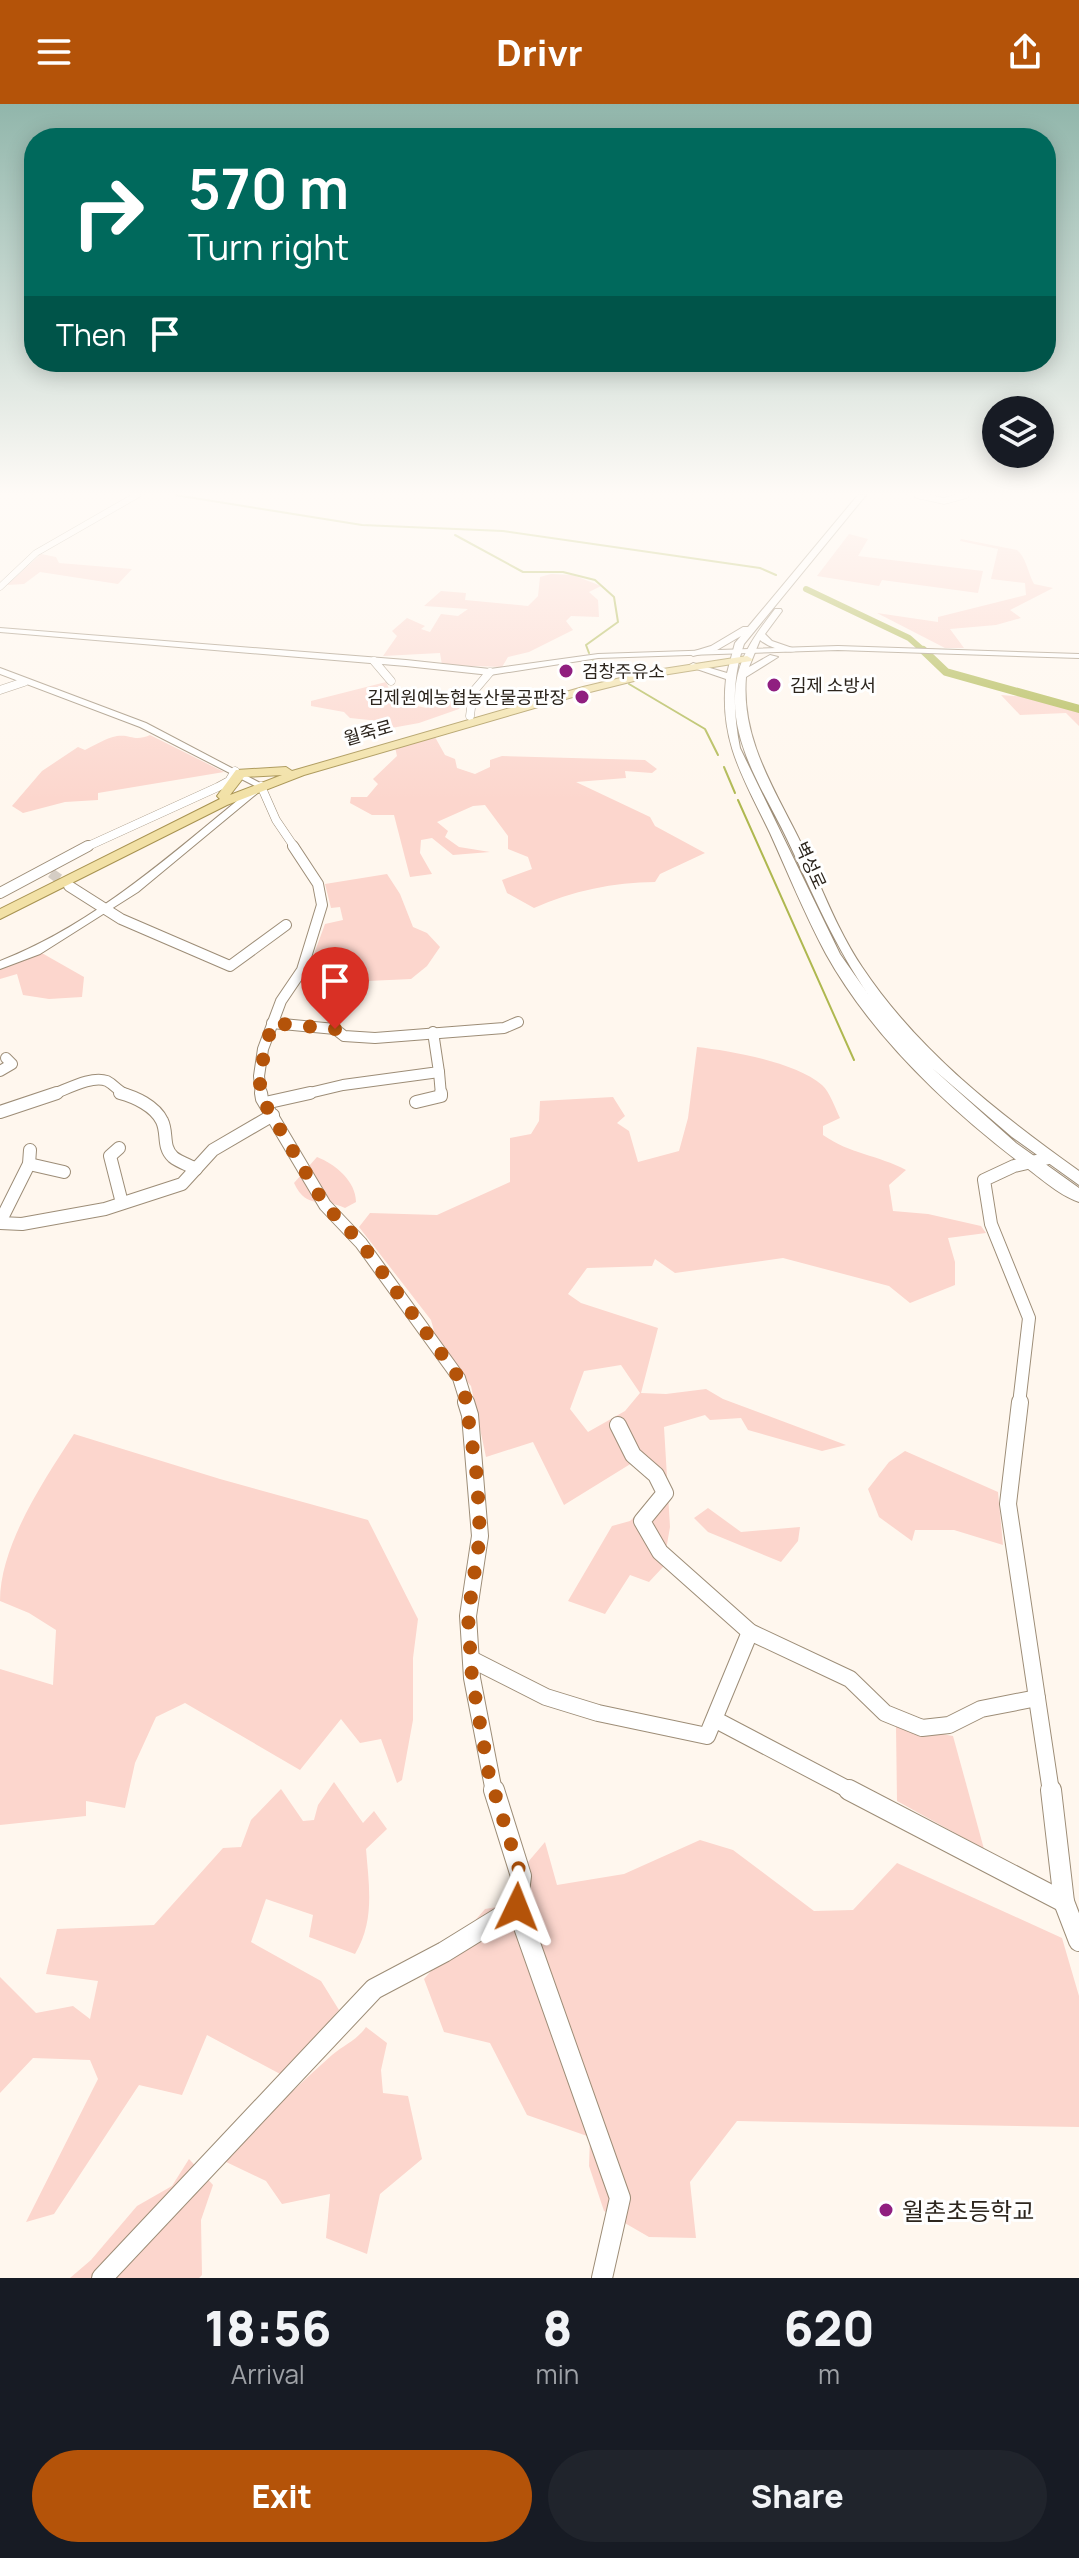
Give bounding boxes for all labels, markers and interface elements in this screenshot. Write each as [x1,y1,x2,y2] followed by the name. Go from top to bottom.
[496,28,583,77] text: Drivr
[32,30,76,74] icon: menu
[1003,30,1047,74] icon: share
[188,149,349,226] text: 570 m
[56,160,160,264] icon: right
[188,222,349,271] text: Turn right
[143,312,187,356] icon: arrive
[56,314,127,355] text: Then
[982,396,1054,468] map controls
[982,396,1054,468] button: layers
[582,659,665,683] place label: 검창주유소
[557,662,575,680] marker: 검창주유소
[790,673,876,697] place label: 김제 소방서
[765,676,783,694] marker: 김제 소방서
[367,685,566,709] place label: 김제원예농협농산물공판장
[573,688,591,706] marker: 김제원예농협농산물공판장
[341,714,395,750] street label: 월죽로
[790,837,832,893] street label: 벽성로
[301,947,369,1029] pin
[313,959,357,1003] icon: arrive
[475,1865,559,1949] position arrow
[902,2194,1034,2227] place label: 월촌초등학교
[877,2201,895,2219] marker: 월촌초등학교
[204,2295,331,2360] text: 18:56
[542,2295,572,2360] text: 8
[783,2295,875,2360] text: 620
[231,2356,305,2392] text: Arrival
[536,2356,579,2392] text: min
[818,2356,840,2392] text: m
[32,2450,532,2542] button: Exit
[548,2450,1047,2542] button: Share

